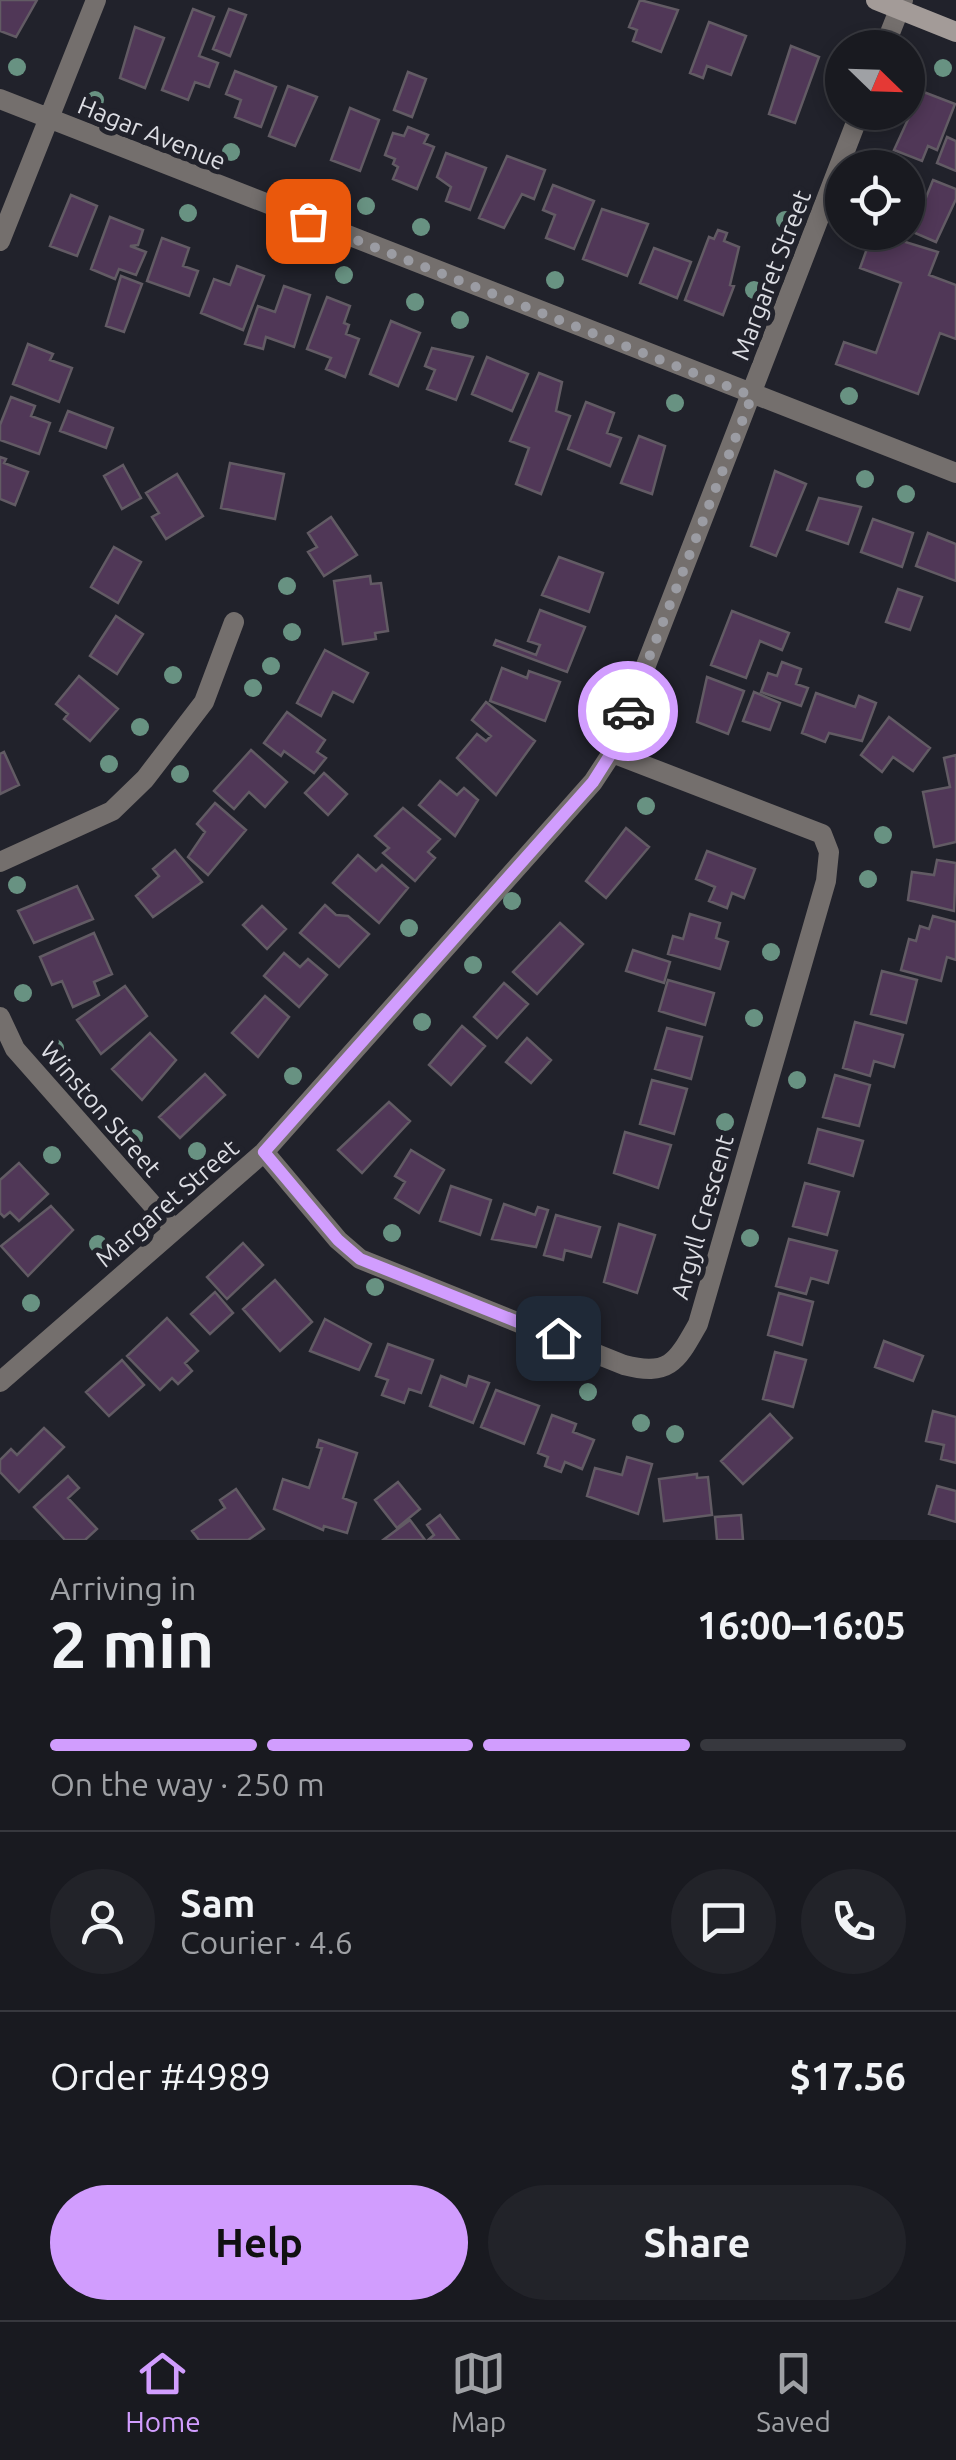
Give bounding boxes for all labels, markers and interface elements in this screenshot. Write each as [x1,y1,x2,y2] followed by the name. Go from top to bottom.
[825,30,925,130] north arrow
[825,30,925,250] map controls
[74,91,230,175] street label: Hagar Avenue
[825,150,925,250] button: locate
[266,179,351,264] pin
[726,186,816,364] street label: Margaret Street
[281,194,336,249] icon: bag
[578,661,678,761] courier
[601,684,656,739] icon: car
[35,1036,167,1182] street label: Winston Street
[665,1131,739,1302] street label: Argyll Crescent
[90,1133,244,1273] street label: Margaret Street
[516,1296,601,1381] pin
[531,1311,586,1366] icon: home
[50,1570,196,1606] text: Arriving in
[697,1604,906,1646] text: 16:00–16:05
[50,1607,214,1680] text: 2 min
[50,1766,325,1802] text: On the way · 250 m
[50,1869,155,1974] button: person
[671,1869,776,1974] button: chat
[801,1869,906,1974] button: phone
[180,1882,255,1924] text: Sam
[180,1924,353,1960] text: Courier · 4.6
[50,2055,271,2097] text: Order #4989
[789,2055,906,2097] text: $17.56
[50,2185,468,2300] button: Help
[488,2185,906,2300] button: Share
[125,2346,201,2437] tab: Home
[451,2346,506,2437] tab: Map
[756,2346,831,2437] tab: Saved

